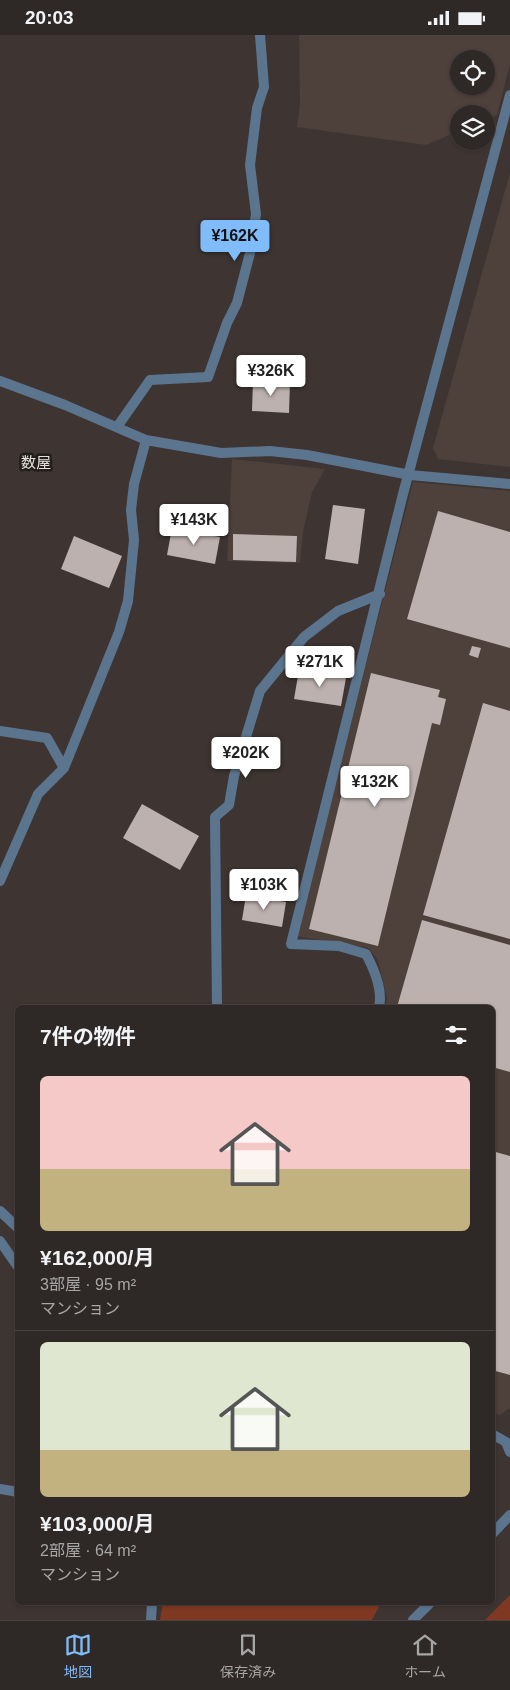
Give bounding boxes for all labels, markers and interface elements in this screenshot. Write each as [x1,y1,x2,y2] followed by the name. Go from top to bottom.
[25,7,74,28] text: 20:03
[450,50,495,150] map controls
[450,50,495,95] button: locate
[450,105,495,150] button: layers
[200,219,270,262] pin: ¥162K
[211,227,259,244] text: ¥162K
[236,355,306,397] pin: ¥326K
[247,362,295,379] text: ¥326K
[21,454,51,471] district label: 数屋
[159,503,229,546] pin: ¥143K
[170,511,218,528] text: ¥143K
[285,645,355,688] pin: ¥271K
[296,653,344,670] text: ¥271K
[211,737,281,779] pin: ¥202K
[222,744,270,761] text: ¥202K
[340,765,410,808] pin: ¥132K
[351,773,399,790] text: ¥132K
[229,869,299,911] pin: ¥103K
[240,876,288,893] text: ¥103K
[442,1021,470,1049] icon: filters
[40,1025,136,1048] text: 7件の物件
[210,1109,300,1199] icon: home
[40,1246,154,1269] text: ¥162,000/月
[40,1276,136,1293] text: 3部屋 · 95 m²
[40,1300,120,1317] text: マンション
[210,1374,300,1464] icon: home
[40,1512,154,1535] text: ¥103,000/月
[40,1542,136,1559] text: 2部屋 · 64 m²
[40,1566,120,1583] text: マンション
[64,1631,92,1681] tab: 地図
[220,1631,276,1681] tab: 保存済み
[404,1631,446,1681] tab: ホーム

